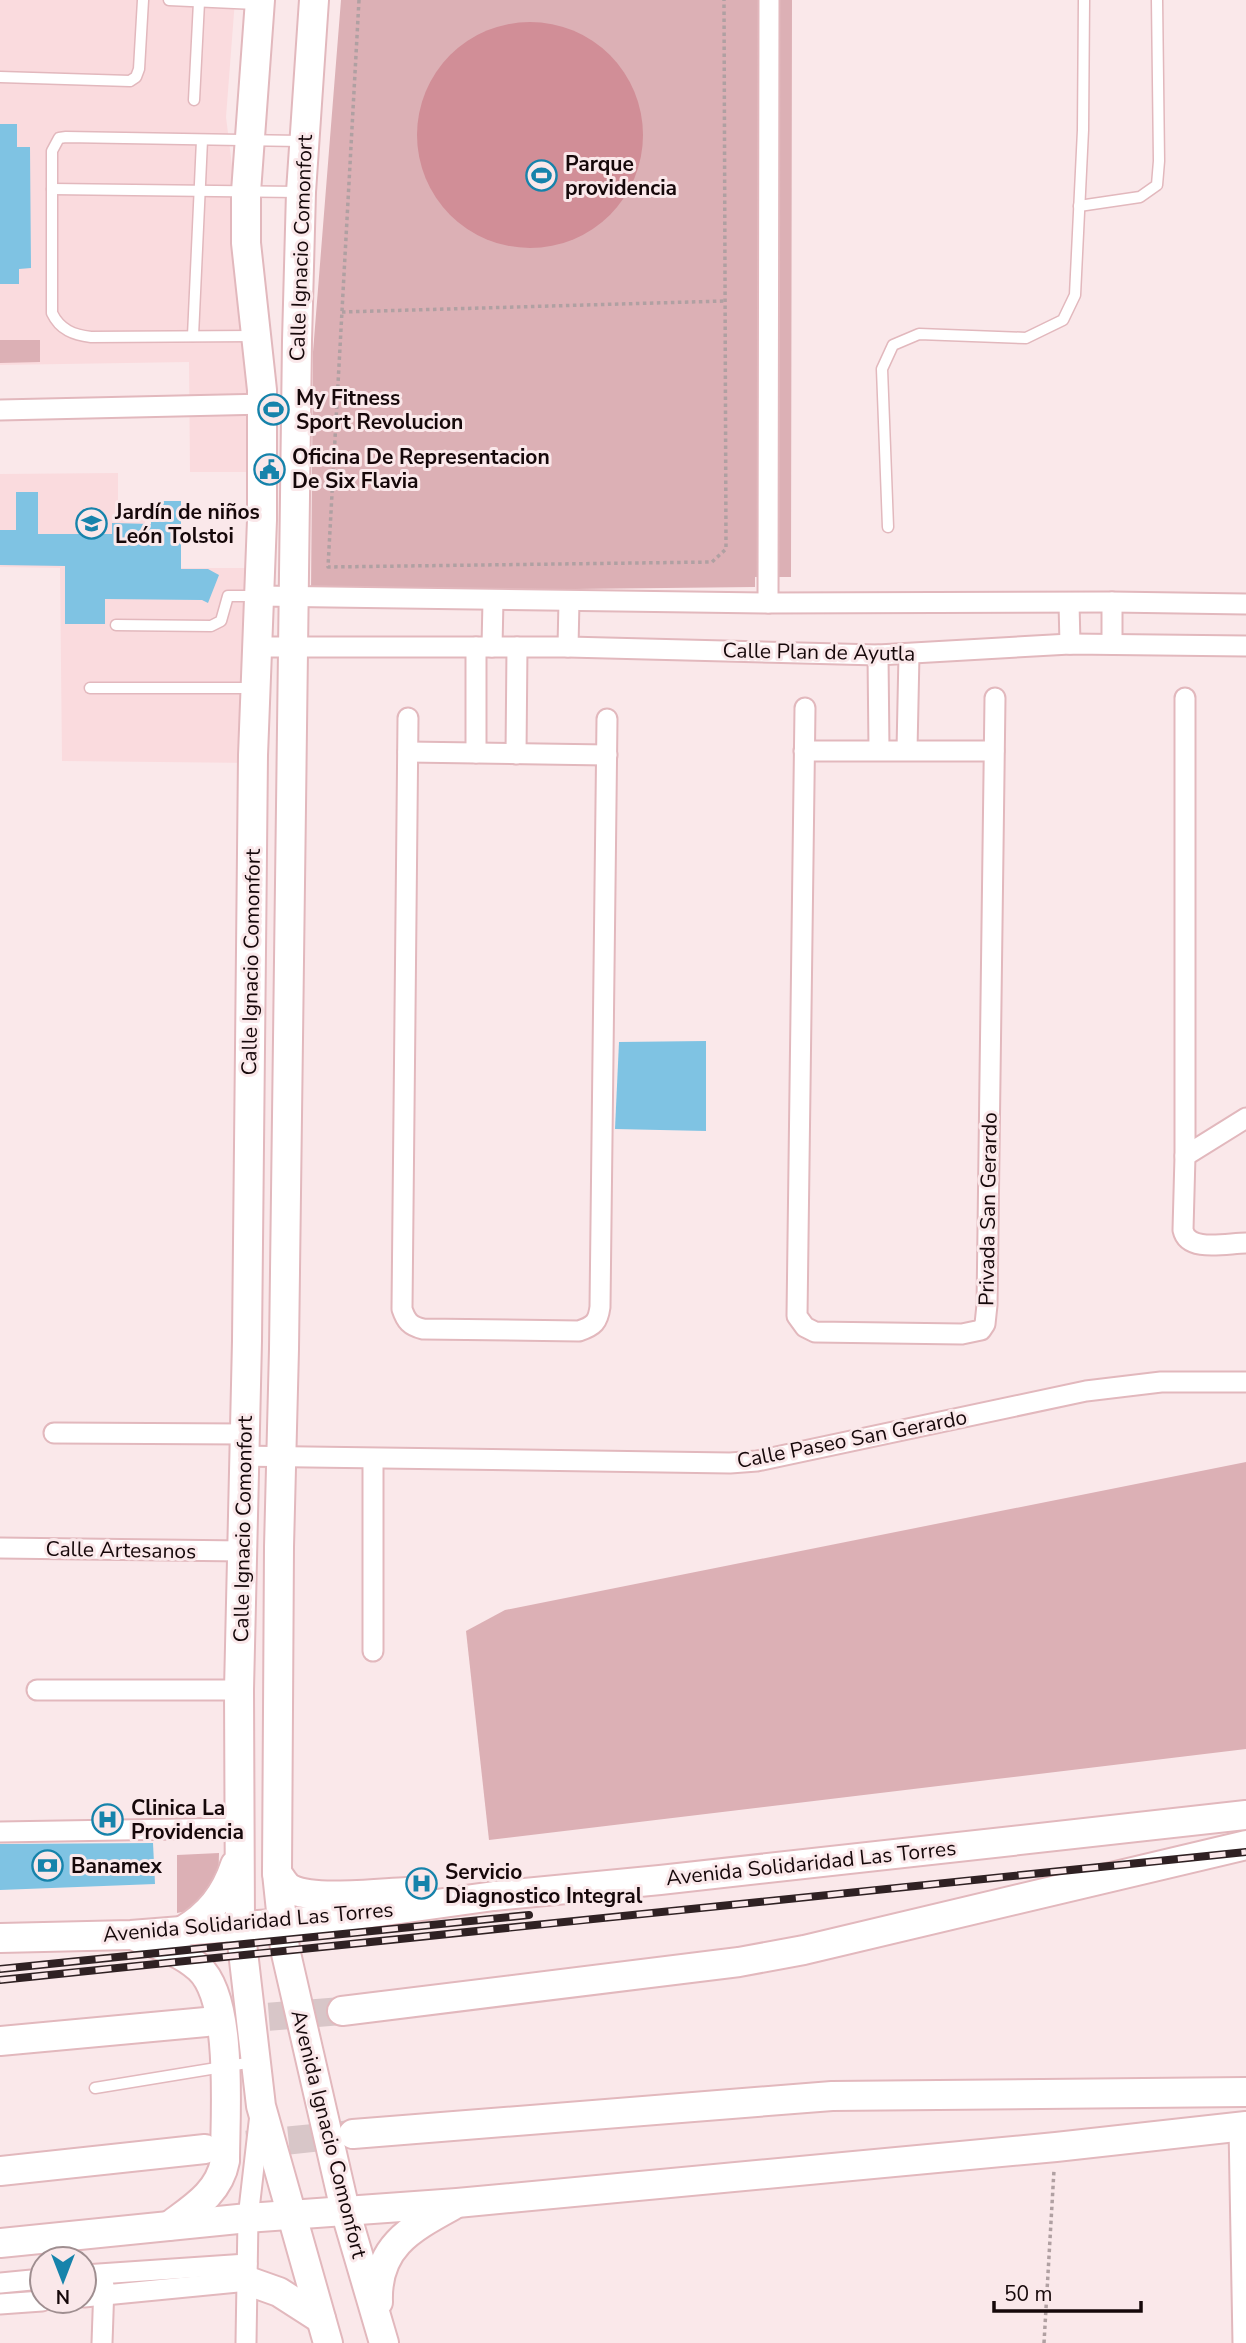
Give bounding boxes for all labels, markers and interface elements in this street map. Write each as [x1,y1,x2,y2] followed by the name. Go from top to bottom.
[283,134,319,362] street label: Calle Ignacio Comonfort
[565,150,677,202] place label: Parque providencia
[525,159,559,193] sports icon: Parque providencia
[296,384,463,436] place label: My Fitness Sport Revolucion
[256,393,290,427] sports icon: My Fitness Sport Revolucion
[292,443,550,495] place label: Oficina De Representacion De Six Flavia
[252,452,286,486] public building icon: Oficina De Representacion De Six Flavia
[114,498,260,550] place label: Jardín de niños León Tolstoi
[75,507,109,541] school or university icon: Jardín de niños León Tolstoi
[722,636,916,668] street label: Calle Plan de Ayutla
[235,848,267,1076] street label: Calle Ignacio Comonfort
[972,1112,1004,1306] street label: Privada San Gerardo
[735,1403,969,1475] street label: Calle Paseo San Gerardo
[227,1415,259,1643] street label: Calle Ignacio Comonfort
[45,1535,197,1565] street label: Calle Artesanos
[131,1794,244,1846] place label: Clinica La Providencia
[91,1803,125,1837] hospital icon: Clinica La Providencia
[665,1834,957,1892] street label: Avenida Solidaridad Las Torres
[31,1849,65,1883] bank icon: Banamex
[71,1852,162,1880] place label: Banamex
[445,1858,643,1910] place label: Servicio Diagnostico Integral
[405,1867,439,1901] hospital icon: Servicio Diagnostico Integral
[102,1895,394,1949] street label: Avenida Solidaridad Las Torres
[285,2007,374,2262] street label: Avenida Ignacio Comonfort
[28,2245,98,2315] north arrow
[994,2270,1141,2314] scale bar
[1004,2280,1053,2308] text: 50 m
[56,2283,70,2309] text: N

